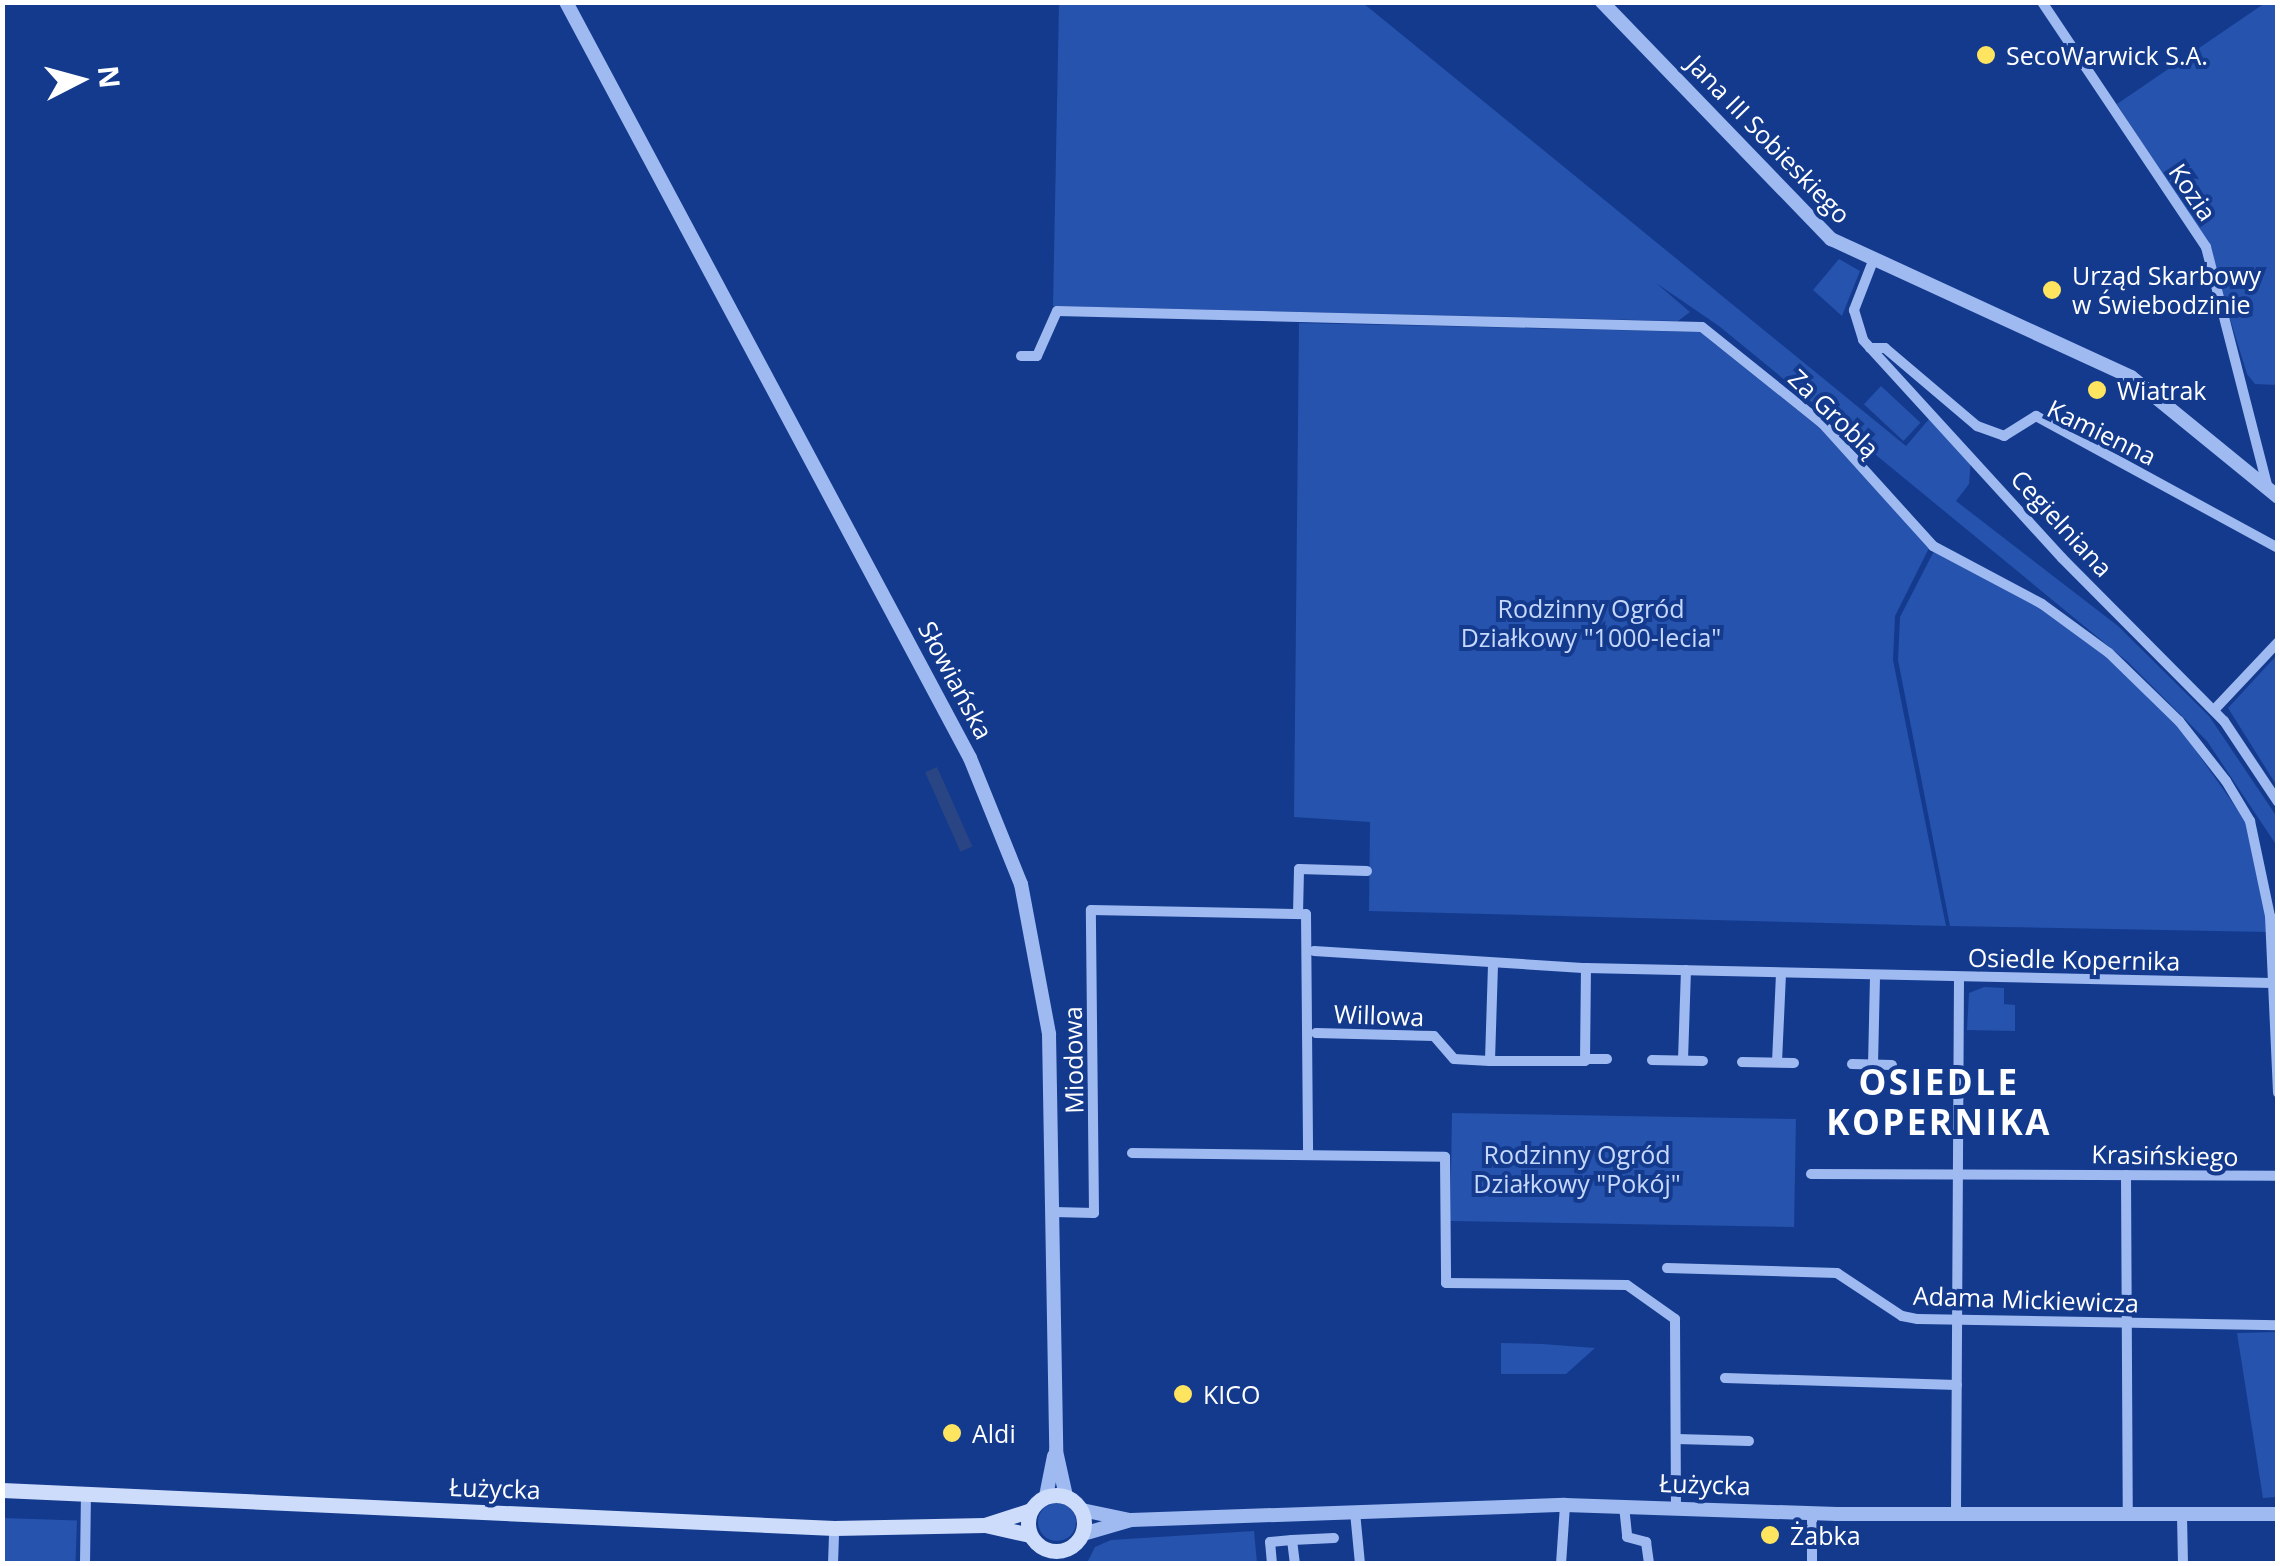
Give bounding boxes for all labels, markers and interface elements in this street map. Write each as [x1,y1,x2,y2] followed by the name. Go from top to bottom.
[30,30,130,130] north arrow
[2006,40,2208,70] place label: SecoWarwick S.A.
[1975,44,1997,66] marker: SecoWarwick S.A.
[1681,49,1857,229] street label: Jana III Sobieskiego
[90,64,130,90] text: N
[2163,158,2223,226] street label: Kozia
[2072,261,2261,320] place label: Urząd Skarbowy w Świebodzinie
[2041,279,2063,301] marker: Urząd Skarbowy w Świebodzinie
[1783,363,1885,463] street label: Za Groblą
[2117,375,2206,405] place label: Wiatrak
[2086,379,2108,401] marker: Wiatrak
[2043,393,2161,471] street label: Kamienna
[2005,463,2119,583] street label: Cegielniana
[1461,594,1721,653] park label: Rodzinny Ogród Działkowy "1000-lecia"
[912,616,1000,744] street label: Słowiańska
[1968,942,2180,976] street label: Osiedle Kopernika
[1333,998,1425,1032] street label: Willowa
[1057,1006,1089,1114] street label: Miodowa
[1826,1061,2052,1143] district label: OSIEDLE KOPERNIKA
[2091,1139,2239,1171] street label: Krasińskiego
[1473,1140,1681,1199] park label: Rodzinny Ogród Działkowy "Pokój"
[1913,1280,2139,1318] street label: Adama Mickiewicza
[1203,1379,1260,1409] place label: KICO
[1172,1383,1194,1405] marker: KICO
[972,1418,1016,1448] place label: Aldi
[941,1422,963,1444] marker: Aldi
[1659,1467,1751,1501] street label: Łużycka
[449,1471,541,1505] street label: Łużycka
[1790,1520,1861,1550] place label: Żabka
[1759,1524,1781,1546] marker: Żabka

